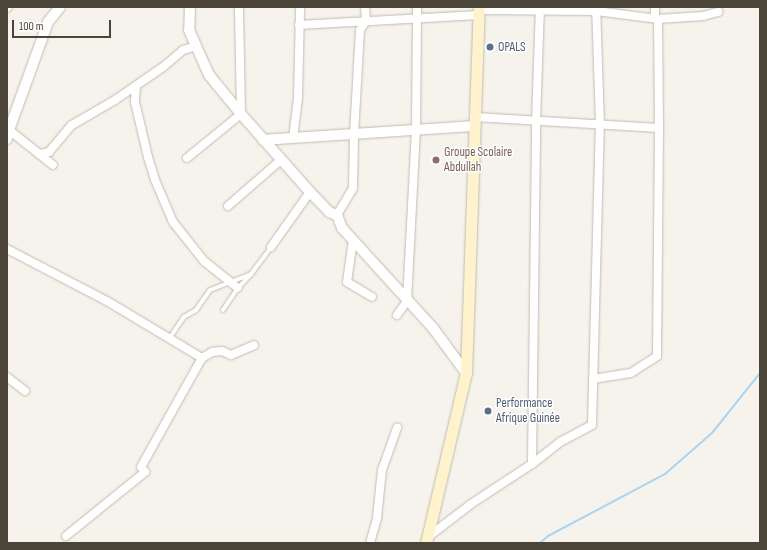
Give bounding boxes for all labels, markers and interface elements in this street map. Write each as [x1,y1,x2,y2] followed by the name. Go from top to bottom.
[14,12,113,38] scale bar
[19,19,44,34] text: 100 m
[498,39,525,55] place label: OPALS
[485,42,495,52] marker: OPALS
[444,145,512,176] place label: Groupe Scolaire Abdullah
[431,155,441,165] marker: Groupe Scolaire Abdullah
[496,396,560,427] place label: Performance Afrique Guinée
[483,406,493,416] marker: Performance Afrique Guinée

